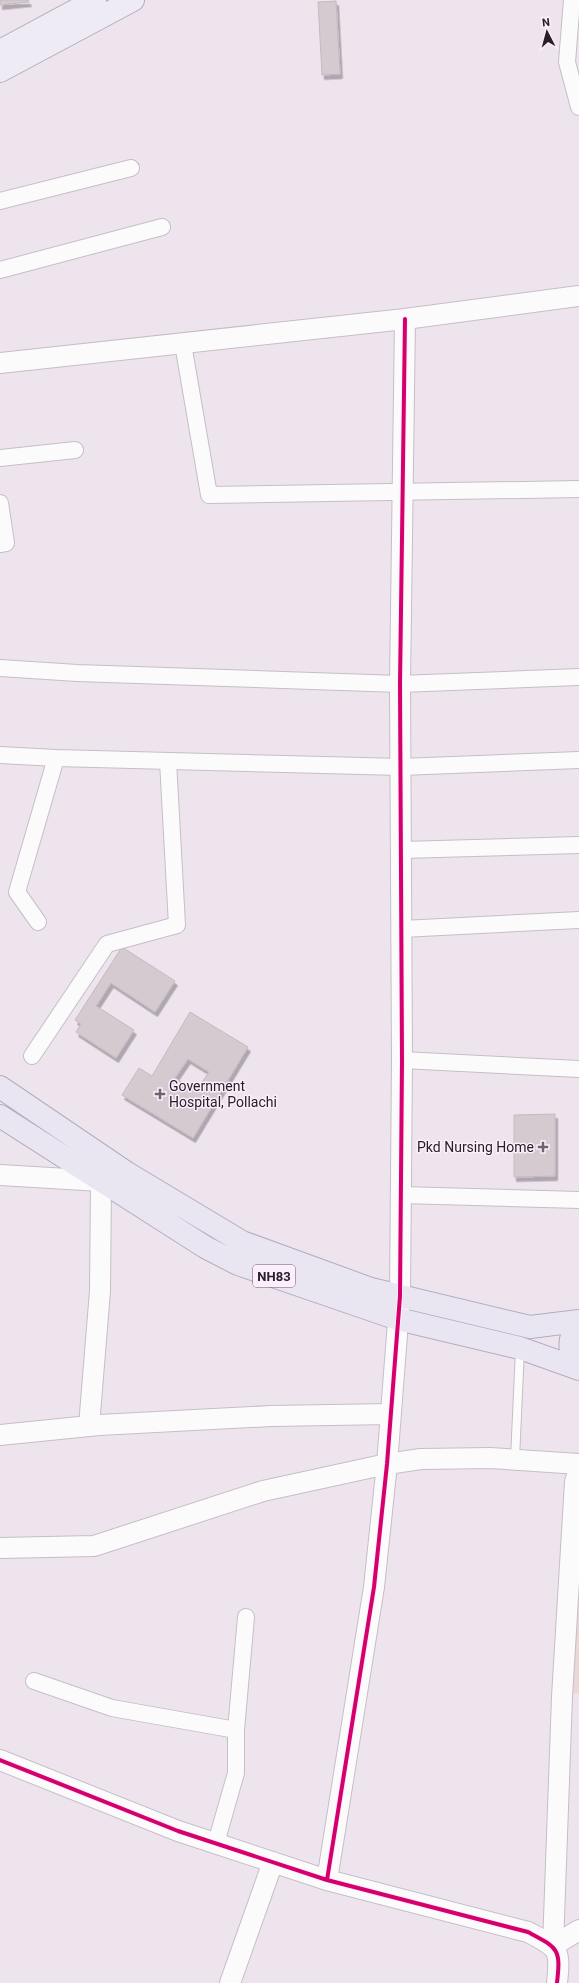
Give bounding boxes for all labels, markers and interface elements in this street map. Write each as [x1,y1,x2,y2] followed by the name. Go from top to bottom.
[527,12,567,52] north arrow
[541,16,551,29] text: N
[169,1078,277,1110] place label: Government Hospital, Pollachi
[154,1088,166,1100] marker: Government Hospital, Pollachi
[417,1139,534,1155] place label: Pkd Nursing Home
[537,1141,549,1153] marker: Pkd Nursing Home
[253,1265,295,1287] road number: NH83

